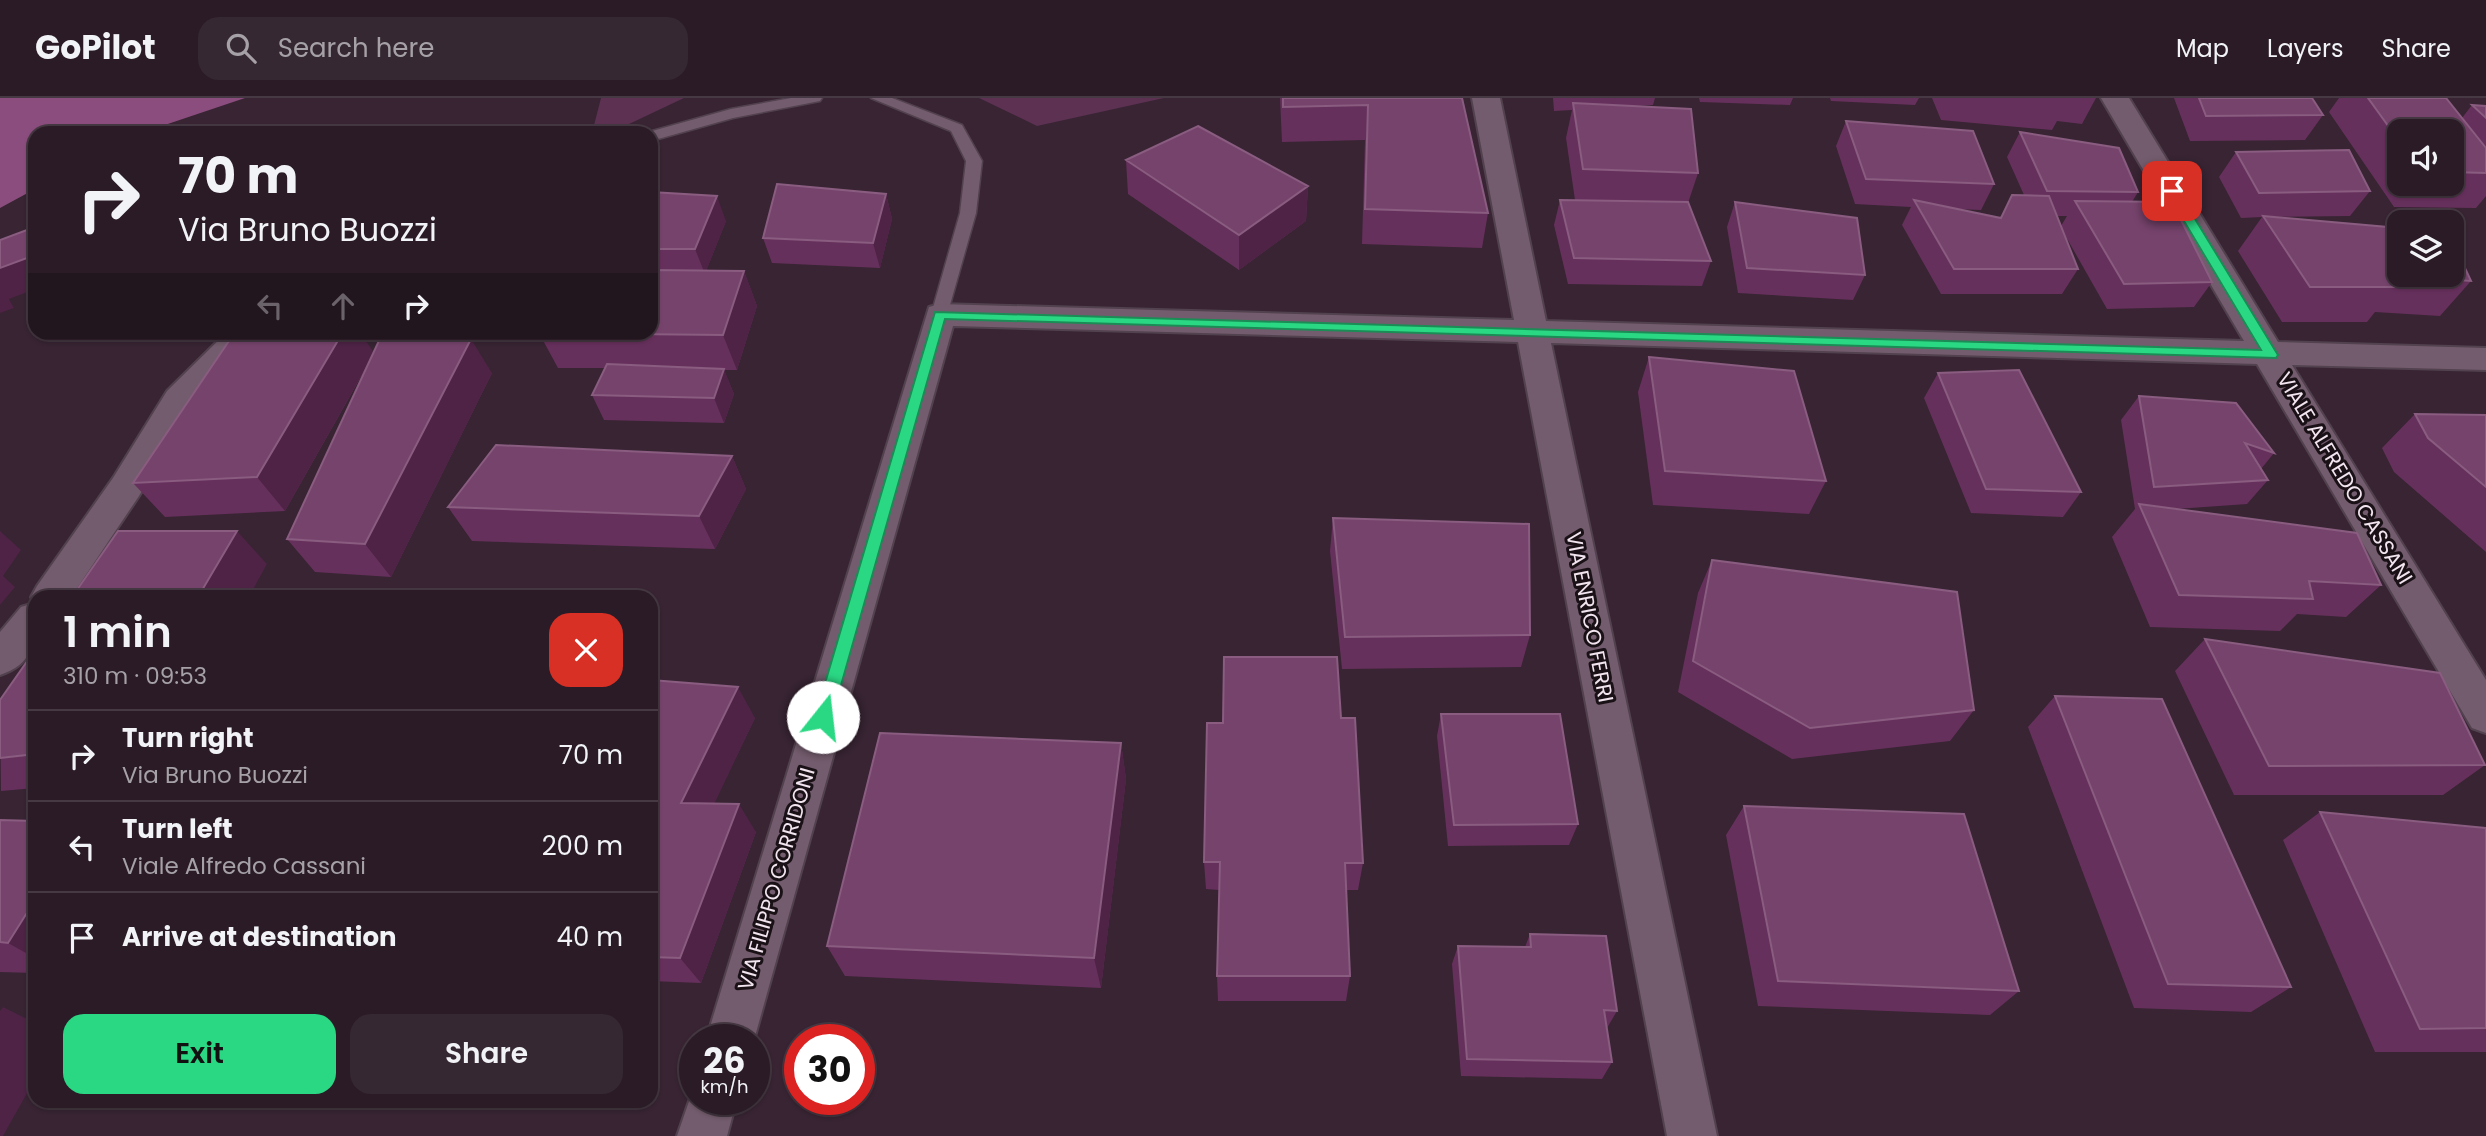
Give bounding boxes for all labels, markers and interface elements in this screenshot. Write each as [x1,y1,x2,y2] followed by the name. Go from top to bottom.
[198,17,688,80] search box
[35,24,156,71] text: GoPilot
[222,29,260,67] icon: search
[278,30,434,66] text: Search here
[2176,32,2229,65] text: Map
[2267,32,2343,65] text: Layers
[2381,32,2451,65] text: Share
[2387,119,2464,287] map controls
[2387,119,2464,196] button: sound
[178,142,298,210] text: 70 m
[63,154,154,245] icon: right
[2142,161,2202,221] pin
[2153,172,2191,210] icon: arrive
[178,207,437,252] text: Via Bruno Buozzi
[2387,210,2464,287] button: layers
[251,287,289,325] icon: left
[324,287,362,325] icon: ahead
[397,287,435,325] icon: right
[2270,367,2420,589] street label: VIALE ALFREDO CASSANI
[1559,529,1621,705] street label: VIA ENRICO FERRI
[63,603,172,662] text: 1 min
[549,613,623,687] button: close
[63,660,207,692] text: 310 m · 09:53
[786,680,860,754] position arrow
[122,720,254,756] text: Turn right
[63,737,101,775] icon: right
[559,737,623,773] text: 70 m
[122,759,308,791] text: Via Bruno Buozzi
[730,764,822,994] street label: VIA FILIPPO CORRIDONI
[122,811,233,847] text: Turn left
[63,828,101,866] icon: left
[542,828,623,864] text: 200 m
[122,850,366,882] text: Viale Alfredo Cassani
[63,919,101,957] icon: arrive
[122,919,397,955] text: Arrive at destination
[557,919,623,955] text: 40 m
[63,1014,336,1094] button: Exit
[350,1014,623,1094] button: Share
[784,1024,875,1115] speed limit sign: 30
[703,1036,746,1085] text: 26
[701,1074,748,1099] text: km/h

